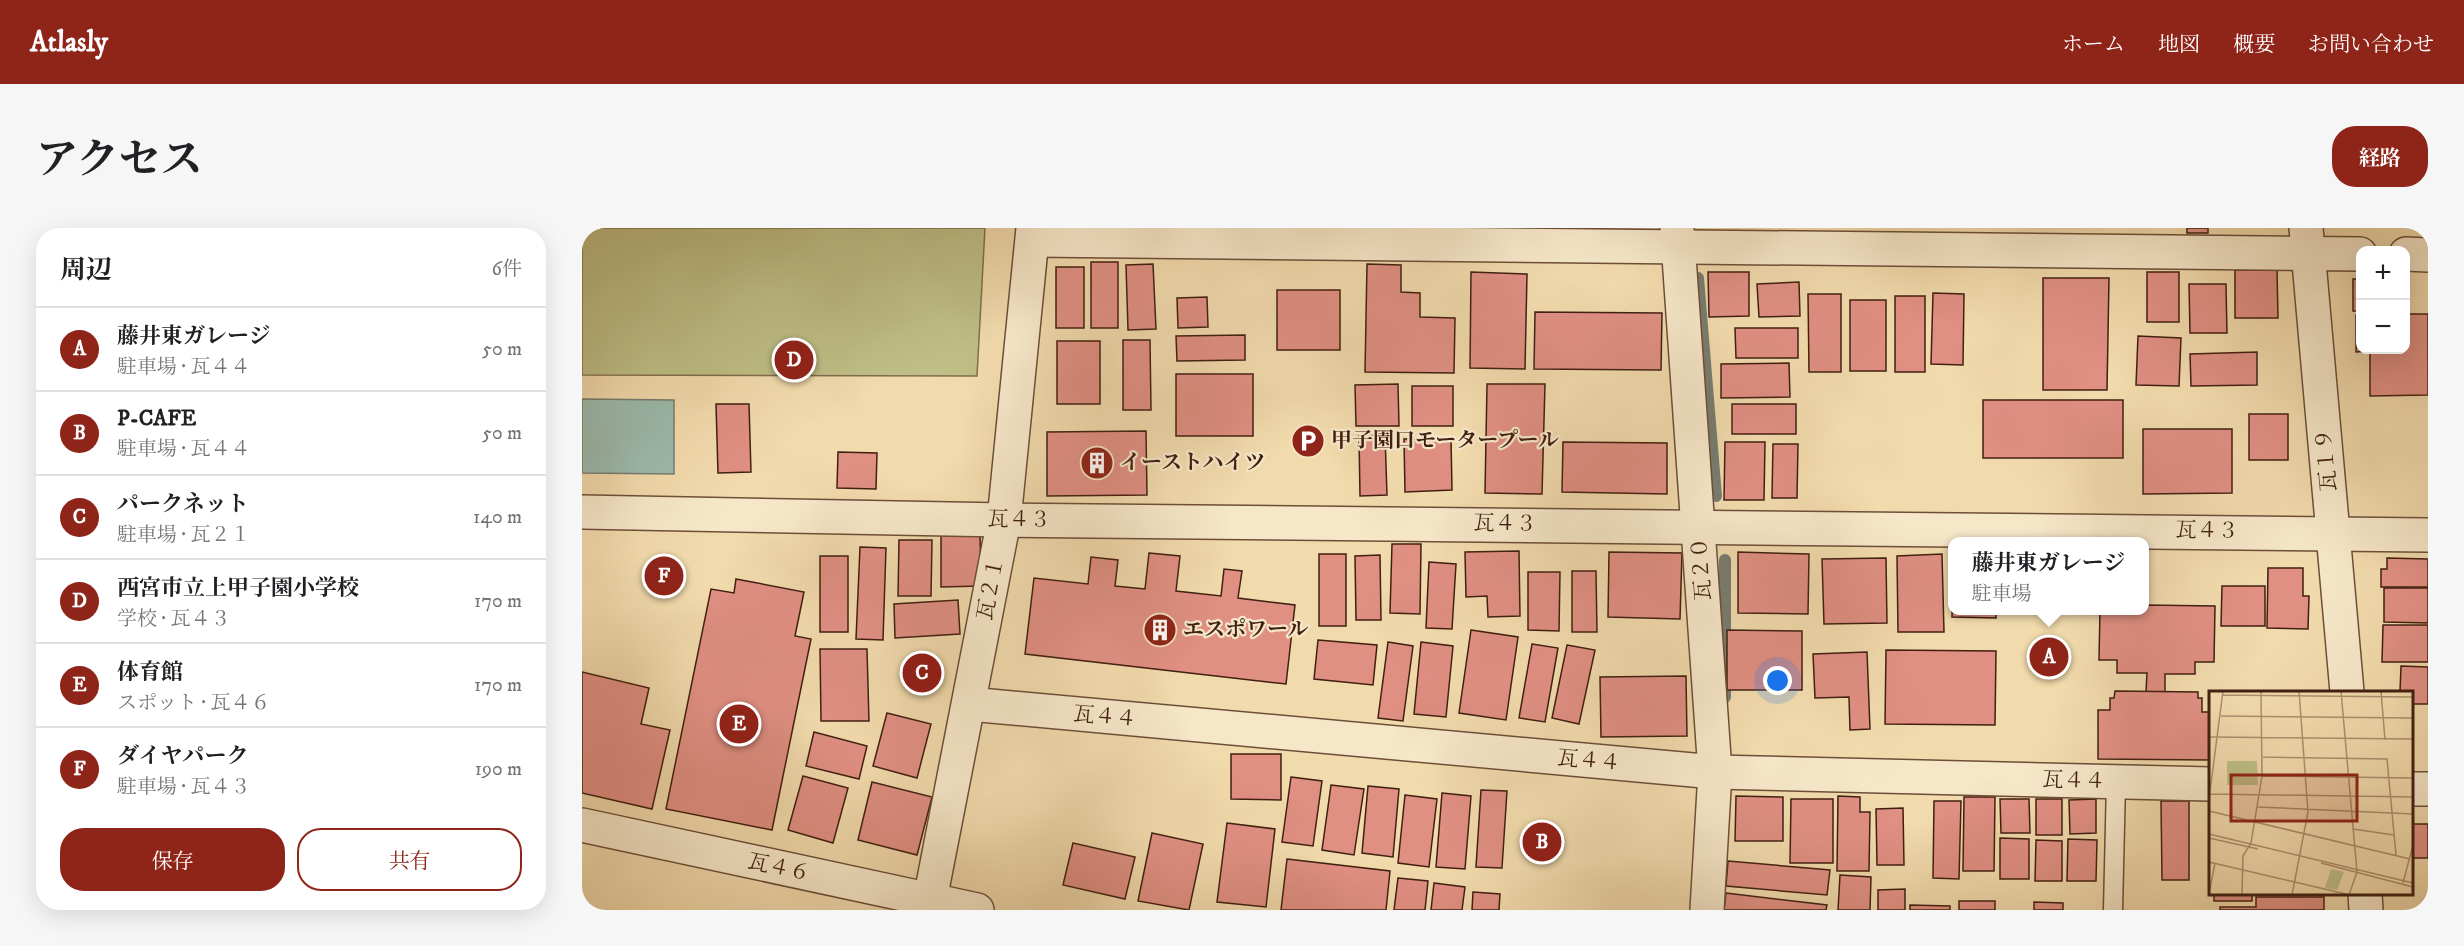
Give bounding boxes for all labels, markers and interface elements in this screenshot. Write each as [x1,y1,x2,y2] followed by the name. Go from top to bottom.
[30,25,108,60] text: Atlasly
[2062,32,2125,58] text: ホーム
[2158,32,2200,58] text: 地図
[2233,32,2275,58] text: 概要
[2308,32,2434,58] text: お問い合わせ
[2332,126,2428,187] button: 経路
[36,135,203,187] text: アクセス
[2356,246,2410,354] map controls
[2356,246,2410,300] button: +
[60,254,112,287] text: 周辺
[492,257,522,282] text: 6件
[2356,300,2410,354] button: −
[117,323,271,350] text: 藤井東ガレージ
[73,337,86,362] text: A
[482,337,522,362] text: 50 m
[774,338,814,382] pin: D
[117,355,250,380] text: 駐車場 · 瓦４４
[117,405,196,432] text: P-CAFE
[73,421,86,446] text: B
[482,421,522,446] text: 50 m
[1290,423,1326,459] parking icon: 甲子園口モータープール
[2311,427,2343,493] street label: 瓦１９
[1331,428,1559,454] place label: 甲子園口モータープール
[117,437,250,462] text: 駐車場 · 瓦４４
[1079,445,1115,481] building icon: イーストハイツ
[1120,450,1266,476] place label: イーストハイツ
[117,491,249,518] text: パークネット
[73,505,86,530] text: C
[473,505,522,530] text: 140 m
[987,506,1051,534] street label: 瓦４３
[1473,510,1537,538] street label: 瓦４３
[2175,517,2239,545] street label: 瓦４３
[117,523,250,548] text: 駐車場 · 瓦２１
[1687,537,1717,601] street label: 瓦２０
[1948,537,2149,615] popup
[1972,550,2125,577] text: 藤井東ガレージ
[644,554,683,598] pin: F
[972,556,1010,622] street label: 瓦２１
[117,575,359,602] text: 西宮市立上甲子園小学校
[1972,582,2032,607] text: 駐車場
[72,589,87,614] text: D
[474,589,522,614] text: 170 m
[117,607,230,632] text: 学校 · 瓦４３
[1142,612,1178,648] building icon: エスポワール
[1183,617,1309,643] place label: エスポワール
[2030,634,2068,680] pin: A
[902,650,942,696] pin: C
[117,659,183,686] text: 体育館
[1763,666,1792,695] your location
[72,673,87,698] text: E
[474,673,522,698] text: 170 m
[117,691,270,716] text: スポット · 瓦４６
[2209,691,2413,895] inset map
[1072,701,1138,733] street label: 瓦４４
[720,702,758,746] pin: E
[117,743,249,770] text: ダイヤパーク
[1556,745,1622,777] street label: 瓦４４
[73,757,86,782] text: F
[475,757,522,782] text: 190 m
[2042,767,2106,795] street label: 瓦４４
[117,775,250,800] text: 駐車場 · 瓦４３
[1522,820,1562,864] pin: B
[60,828,285,891] button: 保存
[297,828,522,891] button: 共有
[745,849,813,887] street label: 瓦４６

